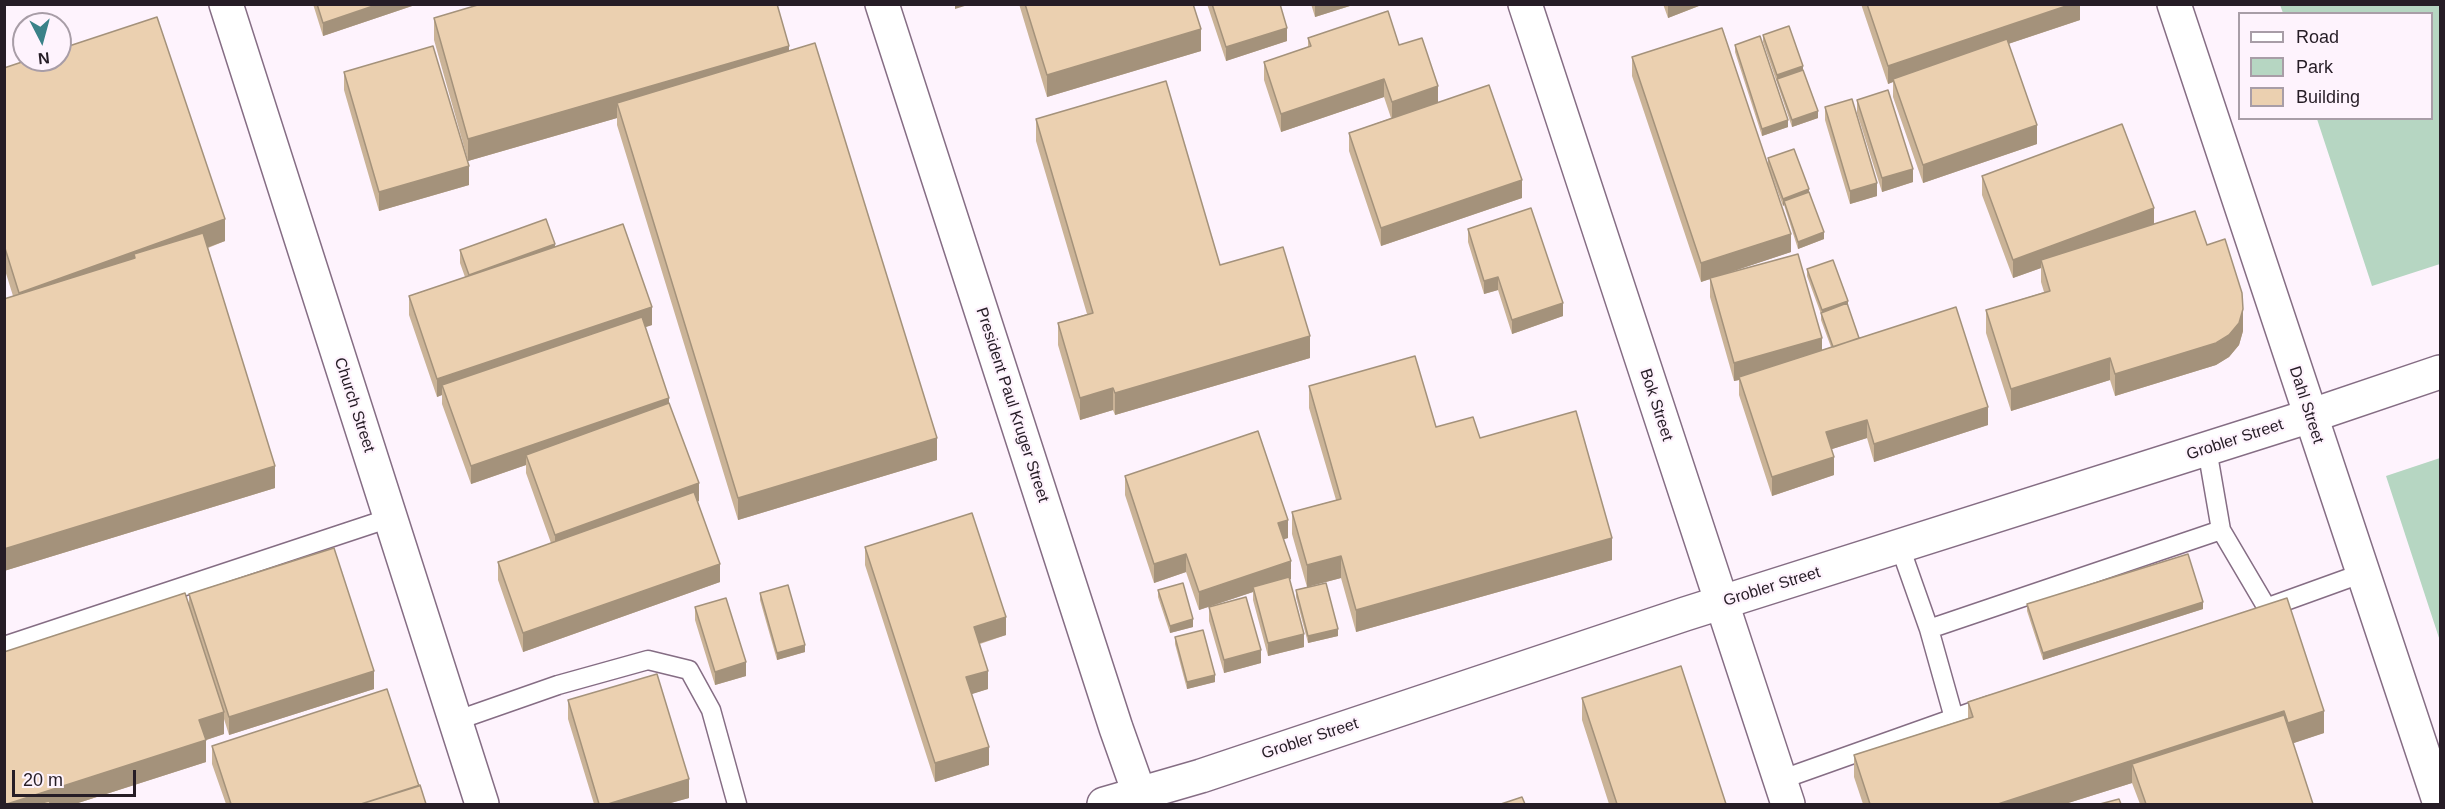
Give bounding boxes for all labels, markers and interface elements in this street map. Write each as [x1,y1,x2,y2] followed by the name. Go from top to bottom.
[12,12,72,72] north arrow
[2238,12,2433,120] legend
[2296,27,2339,47] text: Road
[37,49,50,67] text: N
[2296,57,2333,77] text: Park
[2296,87,2360,107] text: Building
[971,305,1053,505] street label: President Paul Kruger Street
[330,355,378,455] street label: Church Street
[2285,364,2327,446] street label: Dahl Street
[1635,367,1677,443] street label: Bok Street
[2184,415,2286,465] street label: Grobler Street
[1721,563,1823,611] street label: Grobler Street
[1259,714,1361,764] street label: Grobler Street
[15,758,140,796] scale bar
[23,770,63,790] text: 20 m

